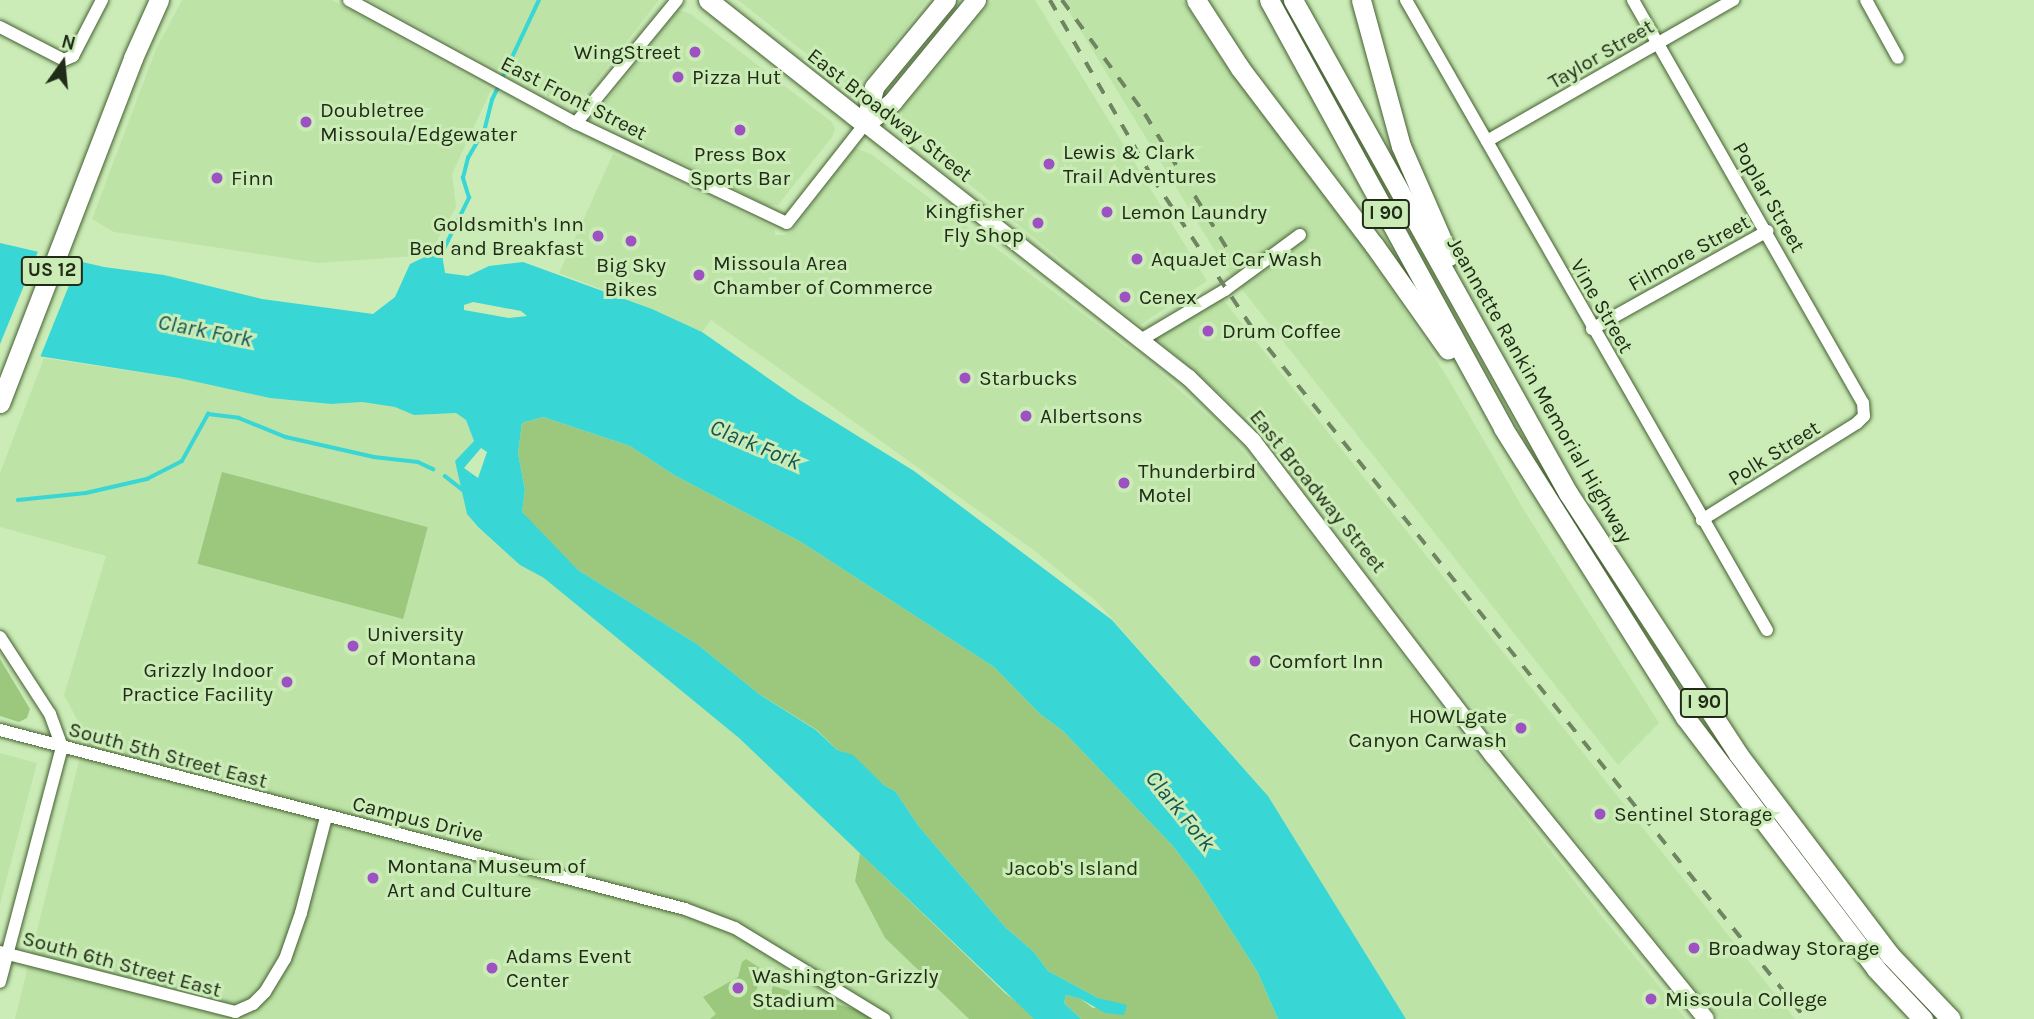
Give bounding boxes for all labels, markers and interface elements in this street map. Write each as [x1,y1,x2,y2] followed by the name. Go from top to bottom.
[1544,14,1658,94] street label: Taylor Street
[28,28,98,98] north arrow
[59,30,78,55] text: N
[574,39,681,65] place label: WingStreet
[802,43,978,187] street label: East Broadway Street
[687,44,703,60] marker: WingStreet
[497,50,651,146] street label: East Front Street
[692,64,781,90] place label: Pizza Hut
[670,69,686,85] marker: Pizza Hut
[320,97,517,147] place label: Doubletree Missoula/Edgewater
[298,114,314,130] marker: Doubletree Missoula/Edgewater
[732,122,748,138] marker: Press Box Sports Bar
[1727,137,1811,257] street label: Poplar Street
[1063,139,1217,189] place label: Lewis & Clark Trail Adventures
[690,141,790,191] place label: Press Box Sports Bar
[1041,156,1057,172] marker: Lewis & Clark Trail Adventures
[231,165,274,191] place label: Finn
[209,170,225,186] marker: Finn
[925,198,1024,248] place label: Kingfisher Fly Shop
[1362,198,1410,230] road number: I 90
[1121,199,1267,225] place label: Lemon Laundry
[1099,204,1115,220] marker: Lemon Laundry
[1624,209,1754,297] street label: Filmore Street
[409,211,584,261] place label: Goldsmith's Inn Bed and Breakfast
[1030,215,1046,231] marker: Kingfisher Fly Shop
[590,228,606,244] marker: Goldsmith's Inn Bed and Breakfast
[623,233,639,249] marker: Big Sky Bikes
[1442,233,1638,547] street label: Jeannette Rankin Memorial Highway
[1151,246,1322,272] place label: AquaJet Car Wash
[713,250,933,300] place label: Missoula Area Chamber of Commerce
[1129,251,1145,267] marker: AquaJet Car Wash
[596,252,666,302] place label: Big Sky Bikes
[1565,255,1639,357] street label: Vine Street
[20,256,84,286] road number: US 12
[691,267,707,283] marker: Missoula Area Chamber of Commerce
[1139,284,1197,310] place label: Cenex
[1117,289,1133,305] marker: Cenex
[155,308,255,354] water label: Clark Fork
[1222,318,1341,344] place label: Drum Coffee
[1200,323,1216,339] marker: Drum Coffee
[979,365,1078,391] place label: Starbucks
[957,370,973,386] marker: Starbucks
[1040,403,1143,429] place label: Albertsons
[1244,404,1392,578] street label: East Broadway Street
[1018,408,1034,424] marker: Albertsons
[706,414,804,476] water label: Clark Fork
[1723,415,1825,491] street label: Polk Street
[1138,458,1256,508] place label: Thunderbird Motel
[1116,475,1132,491] marker: Thunderbird Motel
[367,621,476,671] place label: University of Montana
[345,638,361,654] marker: University of Montana
[1269,648,1383,674] place label: Comfort Inn
[1247,653,1263,669] marker: Comfort Inn
[122,657,273,707] place label: Grizzly Indoor Practice Facility
[279,674,295,690] marker: Grizzly Indoor Practice Facility
[1680,688,1728,718] road number: I 90
[1348,703,1507,753] place label: HOWLgate Canyon Carwash
[66,716,270,794] street label: South 5th Street East
[1513,720,1529,736] marker: HOWLgate Canyon Carwash
[1139,765,1221,857] water label: Clark Fork
[350,791,486,847] street label: Campus Drive
[1614,801,1772,827] place label: Sentinel Storage
[1592,806,1608,822] marker: Sentinel Storage
[387,853,586,903] place label: Montana Museum of Art and Culture
[1005,855,1139,881] park label: Jacob's Island
[365,870,381,886] marker: Montana Museum of Art and Culture
[20,925,224,1003] street label: South 6th Street East
[1708,935,1880,961] place label: Broadway Storage
[1686,940,1702,956] marker: Broadway Storage
[506,943,631,993] place label: Adams Event Center
[484,960,500,976] marker: Adams Event Center
[752,963,938,1013] place label: Washington-Grizzly Stadium
[730,980,746,996] marker: Washington-Grizzly Stadium
[1665,986,1827,1012] place label: Missoula College
[1643,991,1659,1007] marker: Missoula College

